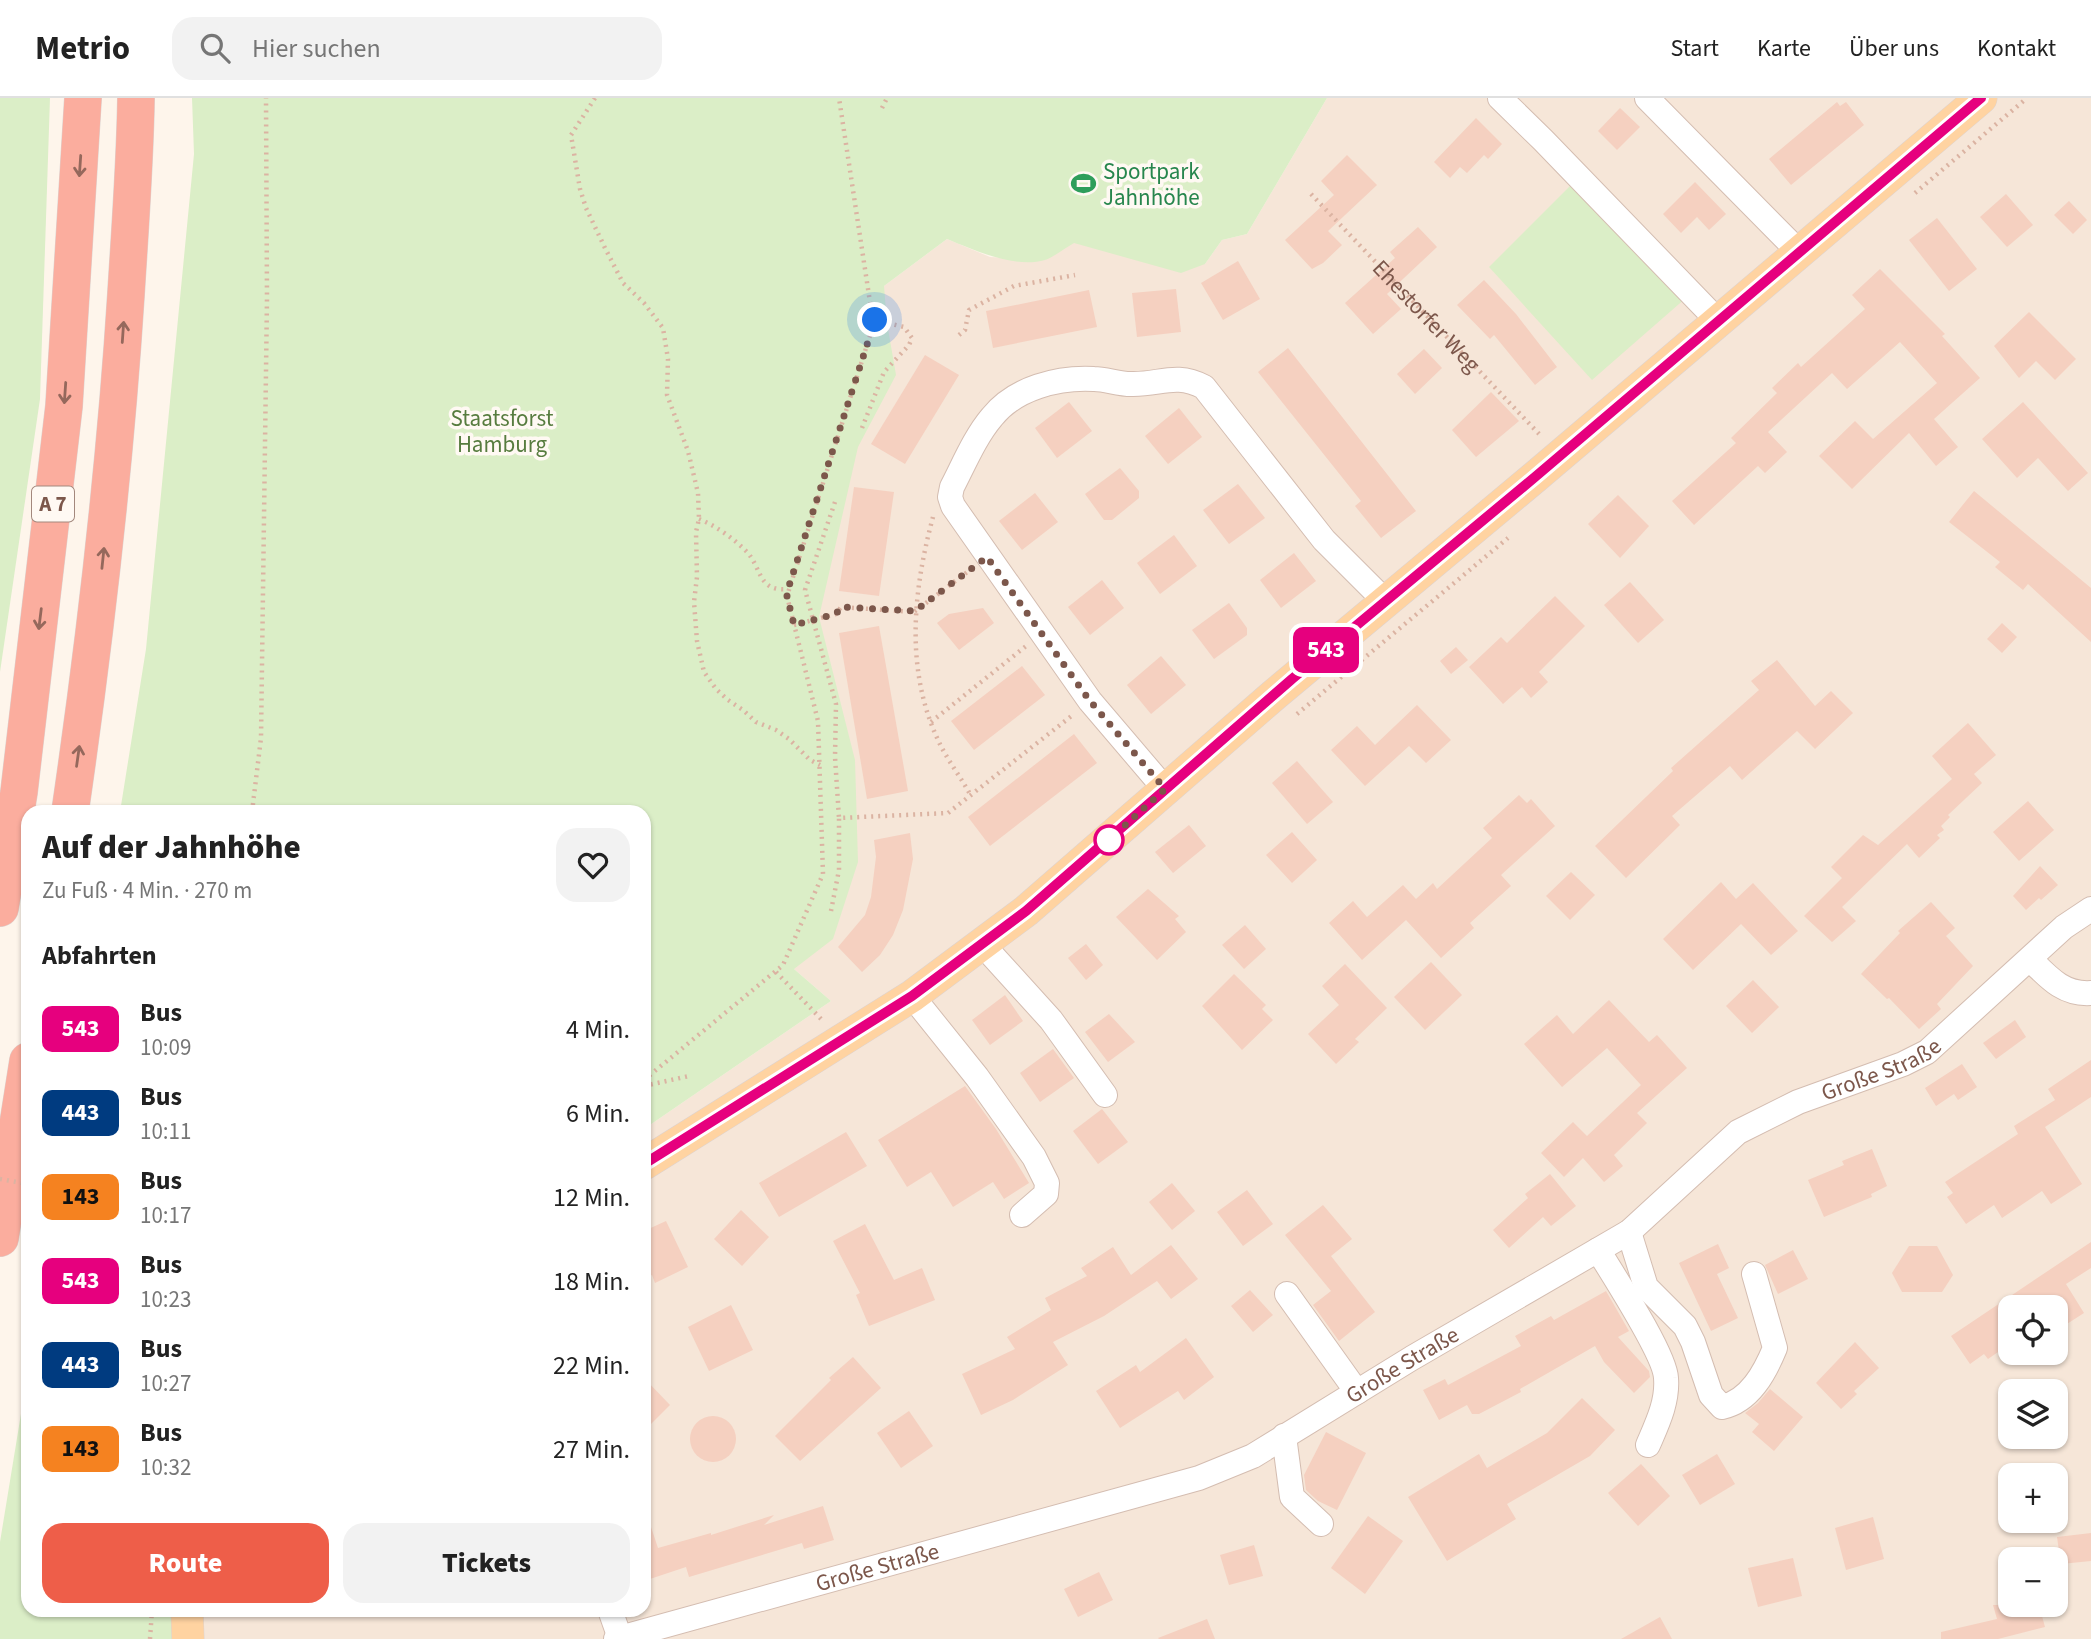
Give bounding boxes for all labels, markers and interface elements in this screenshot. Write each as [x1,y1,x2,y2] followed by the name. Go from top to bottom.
[172,17,662,80] search box
[35,25,130,72] text: Metrio
[196,29,234,67] icon: search
[252,30,381,67] text: Hier suchen
[1671,31,1719,66] text: Start
[1757,31,1811,66] text: Karte
[1849,31,1939,66] text: Über uns
[1977,31,2056,66] text: Kontakt
[73,154,86,177] one-way arrow
[1103,155,1200,214] place label: Sportpark Jahnhöhe
[1069,170,1097,198] sports icon: Sportpark Jahnhöhe
[1365,252,1488,380] street label: Ehestorfer Weg
[857,302,892,337] your location
[117,321,130,344] one-way arrow
[58,381,71,404] one-way arrow
[451,402,554,461] park label: Staatsforst Hamburg
[32,486,74,522] road number: A 7
[97,548,110,570] one-way arrow
[33,607,46,630] one-way arrow
[1286,627,1366,673] line badge: 543
[1307,632,1345,667] text: 543
[72,745,85,768] one-way arrow
[42,824,301,871] text: Auf der Jahnhöhe
[1094,825,1124,855] unlabelled marker
[556,828,630,902] button: heart
[42,874,252,907] text: Zu Fuß · 4 Min. · 270 m
[42,937,157,974] text: Abfahrten
[140,994,182,1031] text: Bus
[61,1011,100,1046] text: 543
[566,1011,630,1048] text: 4 Min.
[140,1031,191,1064] text: 10:09
[1817,1031,1949,1109] street label: Große Straße
[140,1078,182,1115] text: Bus
[61,1095,100,1130] text: 443
[566,1095,630,1132] text: 6 Min.
[140,1115,191,1148] text: 10:11
[140,1162,182,1199] text: Bus
[61,1179,100,1214] text: 143
[553,1179,630,1216] text: 12 Min.
[140,1199,191,1232] text: 10:17
[140,1246,182,1283] text: Bus
[61,1263,100,1298] text: 543
[553,1263,630,1300] text: 18 Min.
[140,1283,191,1316] text: 10:23
[1998,1295,2068,1617] map controls
[1998,1295,2068,1365] button: locate
[1339,1318,1465,1412] street label: Große Straße
[140,1330,182,1367] text: Bus
[61,1347,100,1382] text: 443
[553,1347,630,1384] text: 22 Min.
[140,1367,191,1400] text: 10:27
[1998,1379,2068,1449] button: layers
[140,1414,182,1451] text: Bus
[61,1431,100,1466] text: 143
[553,1431,630,1468] text: 27 Min.
[140,1451,191,1484] text: 10:32
[1998,1463,2068,1533] button: +
[42,1523,329,1603] button: Route
[343,1523,630,1603] button: Tickets
[812,1535,943,1600] street label: Große Straße
[1998,1547,2068,1617] button: −

